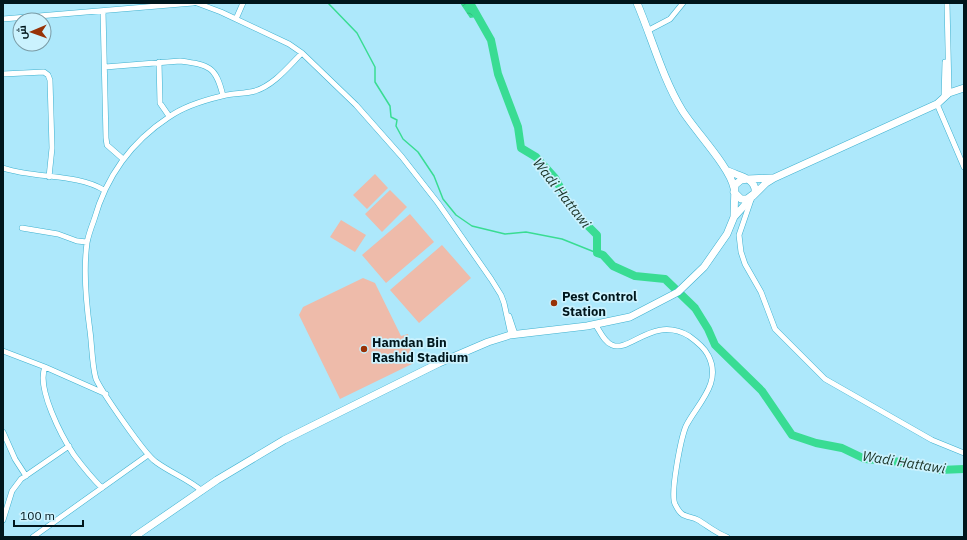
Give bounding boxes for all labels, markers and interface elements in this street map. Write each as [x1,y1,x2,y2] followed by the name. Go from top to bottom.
[12,12,52,52] north arrow
[15,25,29,40] text: ش
[529,154,595,232] water label: Wadi Hattawi
[562,288,637,320] place label: Pest Control Station
[549,298,559,308] marker: Pest Control Station
[372,334,468,366] place label: Hamdan Bin Rashid Stadium
[359,344,369,354] marker: Hamdan Bin Rashid Stadium
[861,447,947,477] water label: Wadi Hattawi
[14,502,83,528] scale bar
[20,508,55,523] text: 100 m

